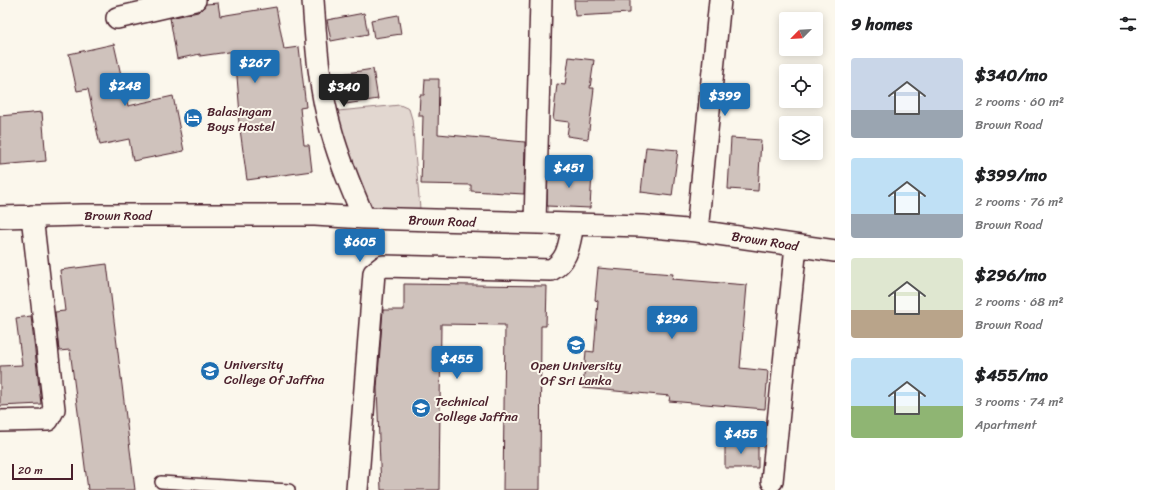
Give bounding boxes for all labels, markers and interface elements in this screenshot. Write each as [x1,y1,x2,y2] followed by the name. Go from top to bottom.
[851,9,912,39] text: 9 homes
[779,12,823,56] north arrow
[779,12,823,160] map controls
[1117,13,1139,35] icon: filters
[231,50,279,84] pin: $267
[239,51,271,74] text: $267
[975,60,1047,90] text: $340/mo
[779,64,823,108] button: locate
[101,73,149,107] pin: $248
[109,74,141,97] text: $248
[320,74,368,108] pin: $340
[883,74,931,122] icon: home
[328,75,360,98] text: $340
[701,83,749,117] pin: $399
[709,84,741,107] text: $399
[975,90,1064,113] text: 2 rooms · 60 m²
[207,100,275,138] place label: Balasingam Boys Hostel
[182,107,204,129] hotel icon: Balasingam Boys Hostel
[975,113,1042,136] text: Brown Road
[779,116,823,160] button: layers
[545,155,593,189] pin: $451
[554,156,584,179] text: $451
[975,160,1047,190] text: $399/mo
[883,174,931,222] icon: home
[975,190,1063,213] text: 2 rooms · 76 m²
[84,204,153,227] street label: Brown Road
[408,208,477,234] street label: Brown Road
[975,213,1042,236] text: Brown Road
[730,224,801,258] street label: Brown Road
[336,229,384,263] pin: $605
[344,230,376,253] text: $605
[975,260,1046,290] text: $296/mo
[883,274,931,322] icon: home
[975,290,1064,313] text: 2 rooms · 68 m²
[648,306,696,340] pin: $296
[656,307,688,330] text: $296
[975,313,1042,336] text: Brown Road
[565,334,587,356] school or university icon: Open University Of Sri Lanka
[433,346,481,380] pin: $455
[441,347,473,370] text: $455
[224,353,325,391] place label: University College Of Jaffna
[531,354,621,392] place label: Open University Of Sri Lanka
[199,360,221,382] school or university icon: University College Of Jaffna
[975,360,1048,390] text: $455/mo
[883,374,931,422] icon: home
[435,390,518,428] place label: Technical College Jaffna
[975,390,1064,413] text: 3 rooms · 74 m²
[410,397,432,419] school or university icon: Technical College Jaffna
[975,413,1036,436] text: Apartment
[717,421,765,455] pin: $455
[725,422,757,445] text: $455
[18,461,43,480] text: 20 m
[12,462,73,481] scale bar

